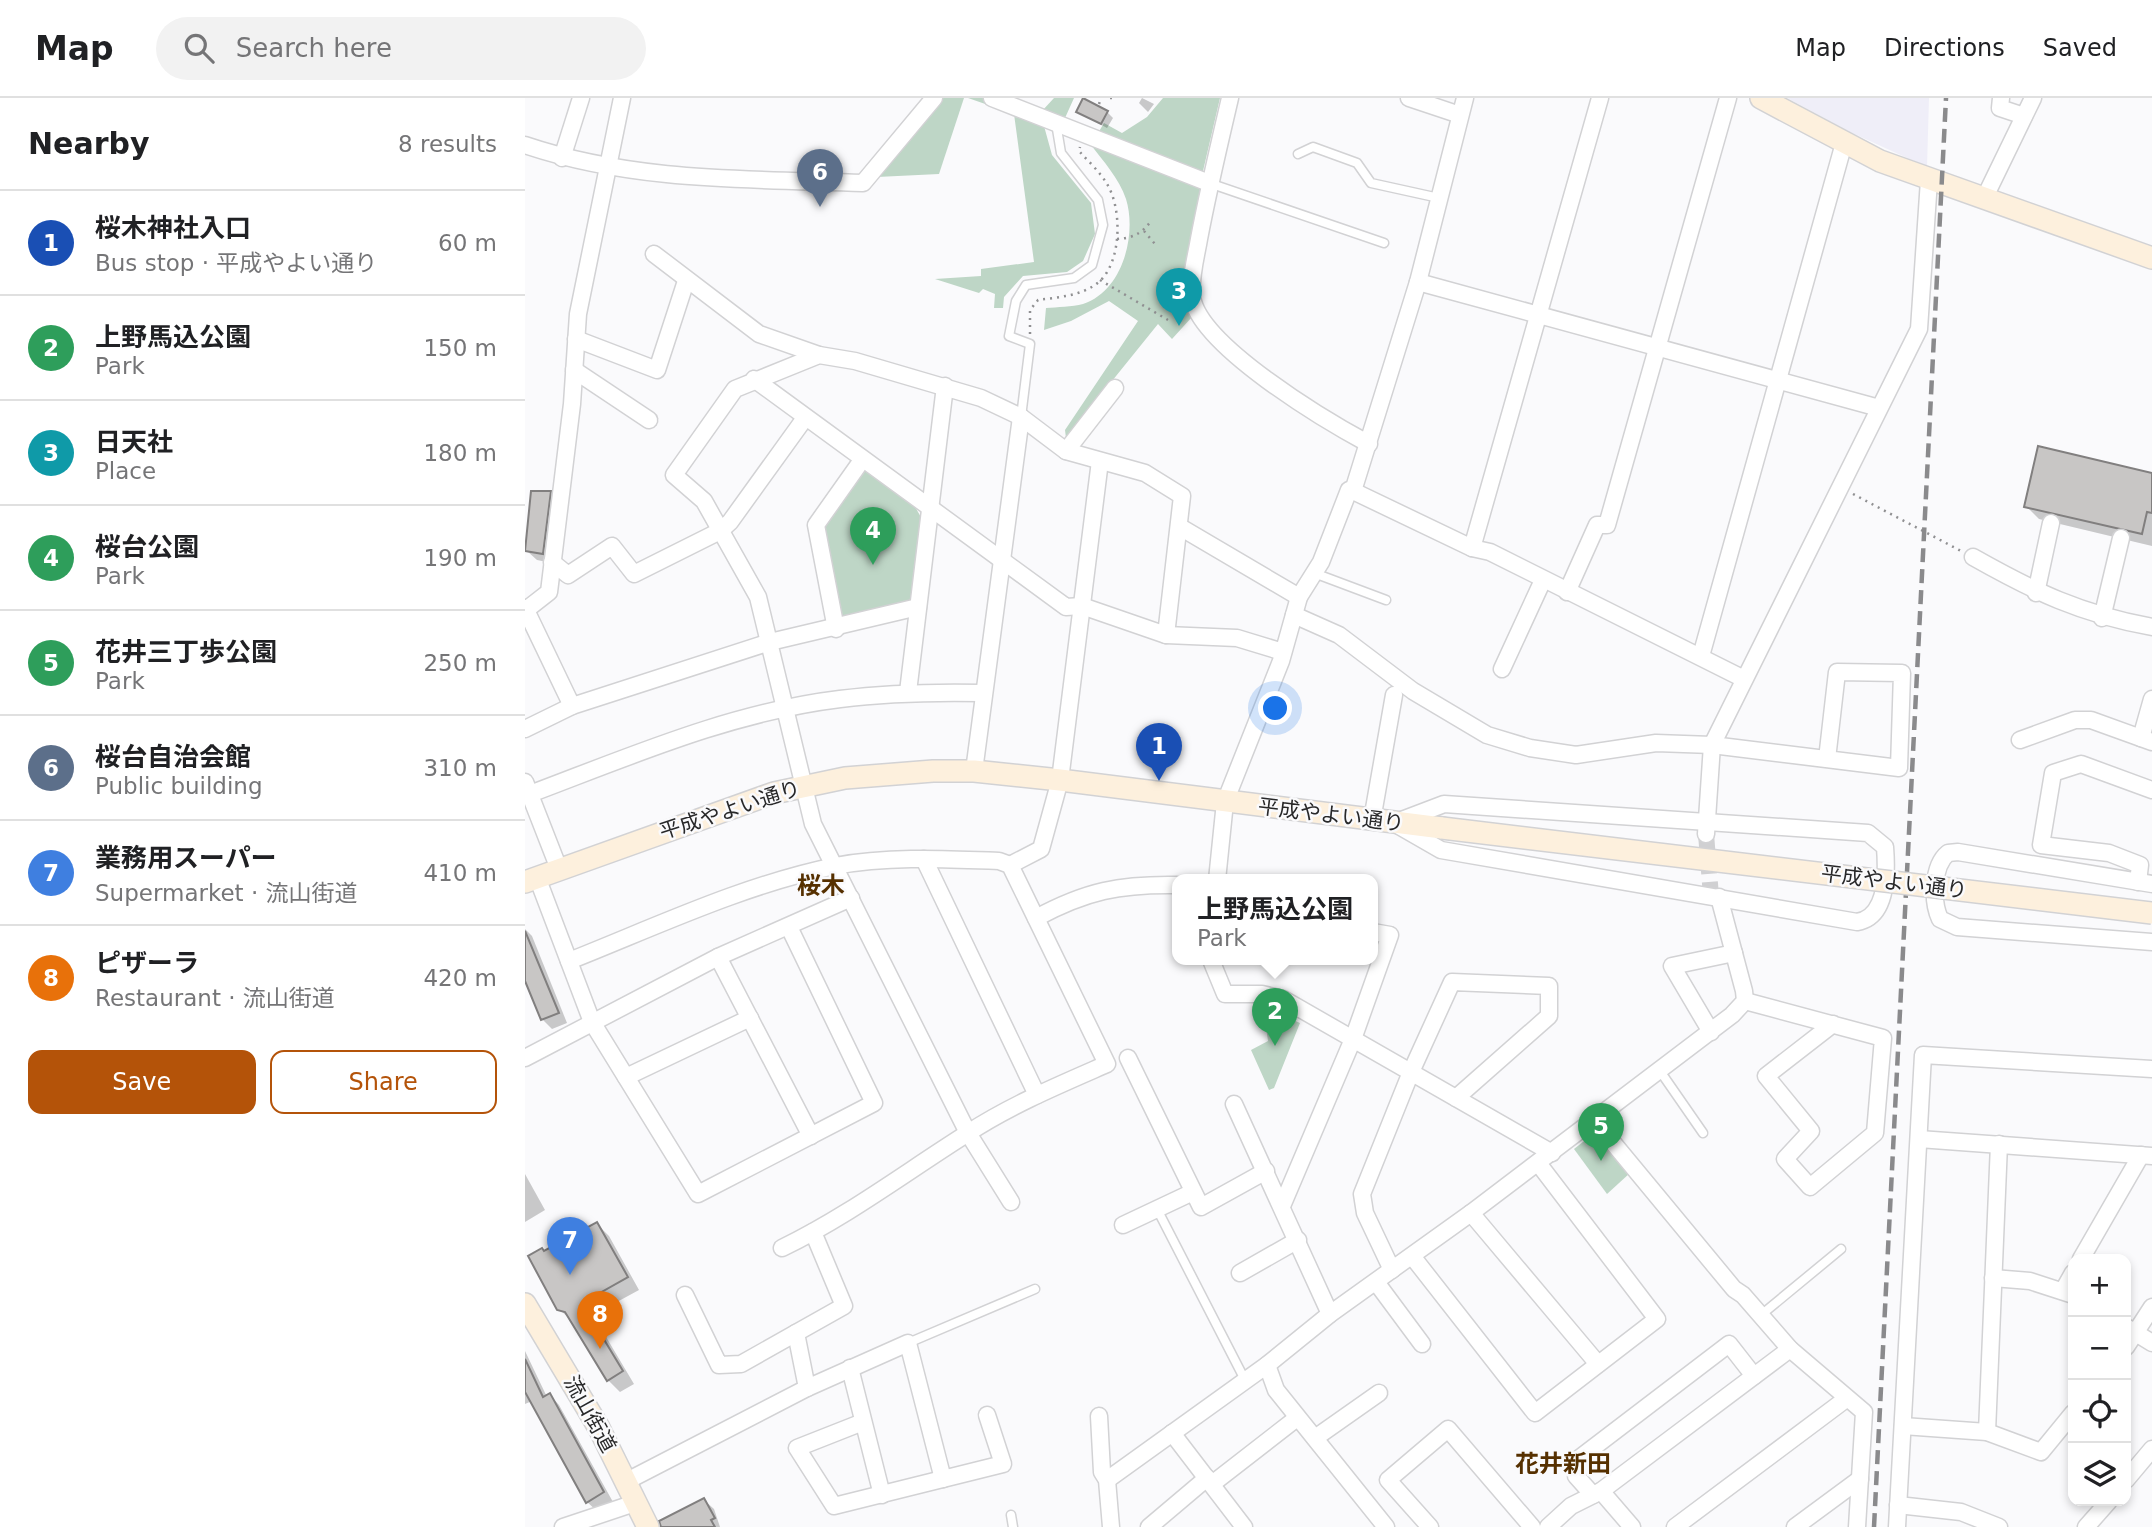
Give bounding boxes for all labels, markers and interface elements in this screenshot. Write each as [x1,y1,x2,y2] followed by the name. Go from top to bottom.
[156,17,646,80] search box
[35,29,114,68] text: Map
[180,29,218,67] icon: search
[236,33,392,63] text: Search here
[1795,34,1846,62] text: Map
[1884,34,2005,62] text: Directions
[2043,34,2117,62] text: Saved
[28,126,150,161] text: Nearby
[398,131,497,157] text: 8 results
[797,149,843,207] pin: 6
[95,213,251,243] text: 桜木神社入口
[43,230,59,256] text: 1
[438,230,497,256] text: 60 m
[95,250,377,276] text: Bus stop · 平成やよい通り
[1156,268,1202,326] pin: 3
[95,322,251,352] text: 上野馬込公園
[43,335,59,361] text: 2
[423,335,497,361] text: 150 m
[95,353,145,379] text: Park
[95,427,173,457] text: 日天社
[43,440,59,466] text: 3
[423,440,497,466] text: 180 m
[95,458,156,484] text: Place
[850,507,896,565] pin: 4
[95,532,199,562] text: 桜台公園
[43,545,59,571] text: 4
[423,545,497,571] text: 190 m
[95,563,145,589] text: Park
[95,637,277,667] text: 花井三丁歩公園
[43,650,59,676] text: 5
[423,650,497,676] text: 250 m
[95,668,145,694] text: Park
[1258,691,1292,725] your location
[1136,723,1182,781] pin: 1
[95,742,251,772] text: 桜台自治会館
[43,755,59,781] text: 6
[423,755,497,781] text: 310 m
[95,773,263,799] text: Public building
[656,776,804,844] street label: 平成やよい通り
[1257,794,1405,836] street label: 平成やよい通り
[95,843,277,873] text: 業務用スーパー
[43,860,59,886] text: 7
[423,860,497,886] text: 410 m
[1820,861,1968,903] street label: 平成やよい通り
[797,872,845,900] district label: 桜木
[1172,874,1378,965] popup
[95,880,358,906] text: Supermarket · 流山街道
[1197,894,1353,924] text: 上野馬込公園
[1197,925,1247,951] text: Park
[95,948,199,978] text: ピザーラ
[43,965,59,991] text: 8
[423,965,497,991] text: 420 m
[95,985,335,1011] text: Restaurant · 流山街道
[1252,988,1298,1046] pin: 2
[28,1050,256,1114] button: Save
[270,1050,497,1114] button: Share
[1578,1103,1624,1161] pin: 5
[547,1217,593,1275] pin: 7
[2068,1254,2131,1506] map controls
[2068,1254,2131,1317] button: +
[577,1291,623,1349] pin: 8
[2068,1317,2131,1380] button: −
[559,1371,621,1457] street label: 流山街道
[2068,1380,2131,1443] button: locate
[2068,1443,2131,1506] button: layers
[1515,1450,1611,1478] district label: 花井新田

